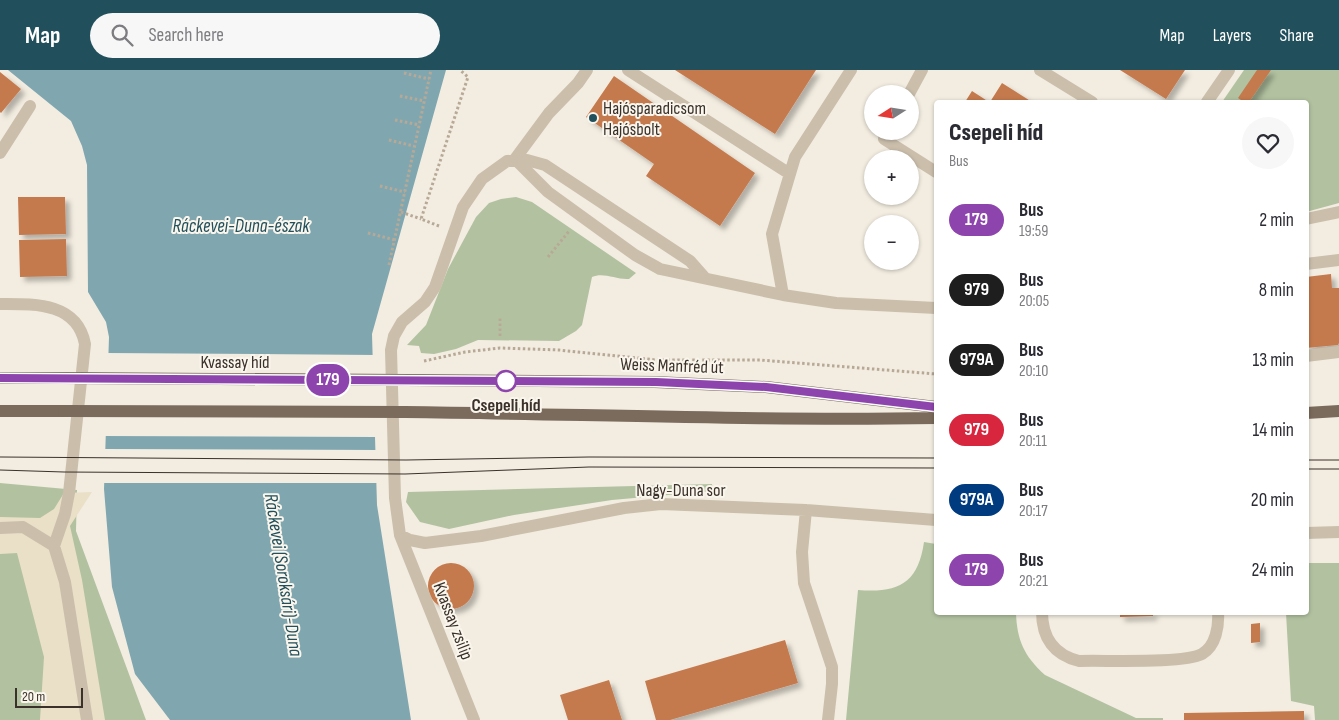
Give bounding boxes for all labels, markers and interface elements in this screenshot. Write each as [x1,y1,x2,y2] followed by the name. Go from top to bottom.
[90,13,440,58] search box
[25,21,60,50] text: Map
[108,21,136,49] icon: search
[148,24,224,47] text: Search here
[1160,25,1185,46] text: Map
[1213,25,1252,46] text: Layers
[1280,25,1314,46] text: Share
[864,85,919,140] north arrow
[864,85,919,270] map controls
[603,98,706,140] place label: Hajósparadicsom Hajósbolt
[587,112,599,124] marker: Hajósparadicsom Hajósbolt
[1242,117,1294,169] button: heart
[949,118,1043,147] text: Csepeli híd
[864,150,919,205] button: +
[949,152,969,171] text: Bus
[1019,199,1044,222] text: Bus
[965,209,988,230] text: 179
[1259,209,1294,232] text: 2 min
[173,215,310,238] water label: Ráckevei-Duna-észak
[864,215,919,270] button: −
[1019,222,1048,241] text: 19:59
[1019,269,1044,292] text: Bus
[964,279,989,300] text: 979
[1259,279,1294,302] text: 8 min
[1019,292,1049,311] text: 20:05
[1019,339,1044,362] text: Bus
[960,349,993,370] text: 979A
[1253,349,1294,372] text: 13 min
[200,352,270,373] street label: Kvassay híd
[620,354,725,378] street label: Weiss Manfréd út
[1019,362,1048,381] text: 20:10
[299,364,357,396] line badge: 179
[316,369,340,390] text: 179
[495,370,517,392] marker: Csepeli híd
[471,395,541,416] place label: Csepeli híd
[1019,409,1044,432] text: Bus
[964,419,989,440] text: 979
[1253,419,1294,442] text: 14 min
[1019,432,1047,451] text: 20:11
[1019,479,1044,502] text: Bus
[636,480,726,501] street label: Nagy-Duna sor
[960,489,993,510] text: 979A
[1251,489,1294,512] text: 20 min
[259,492,307,658] water label: Ráckevei (Soroksári)-Duna
[1019,502,1048,521] text: 20:17
[1019,549,1044,572] text: Bus
[965,559,988,580] text: 179
[1251,559,1294,582] text: 24 min
[1019,572,1048,591] text: 20:21
[429,579,477,663] street label: Kvassay zsilip
[15,685,82,708] scale bar
[22,688,45,705] text: 20 m

